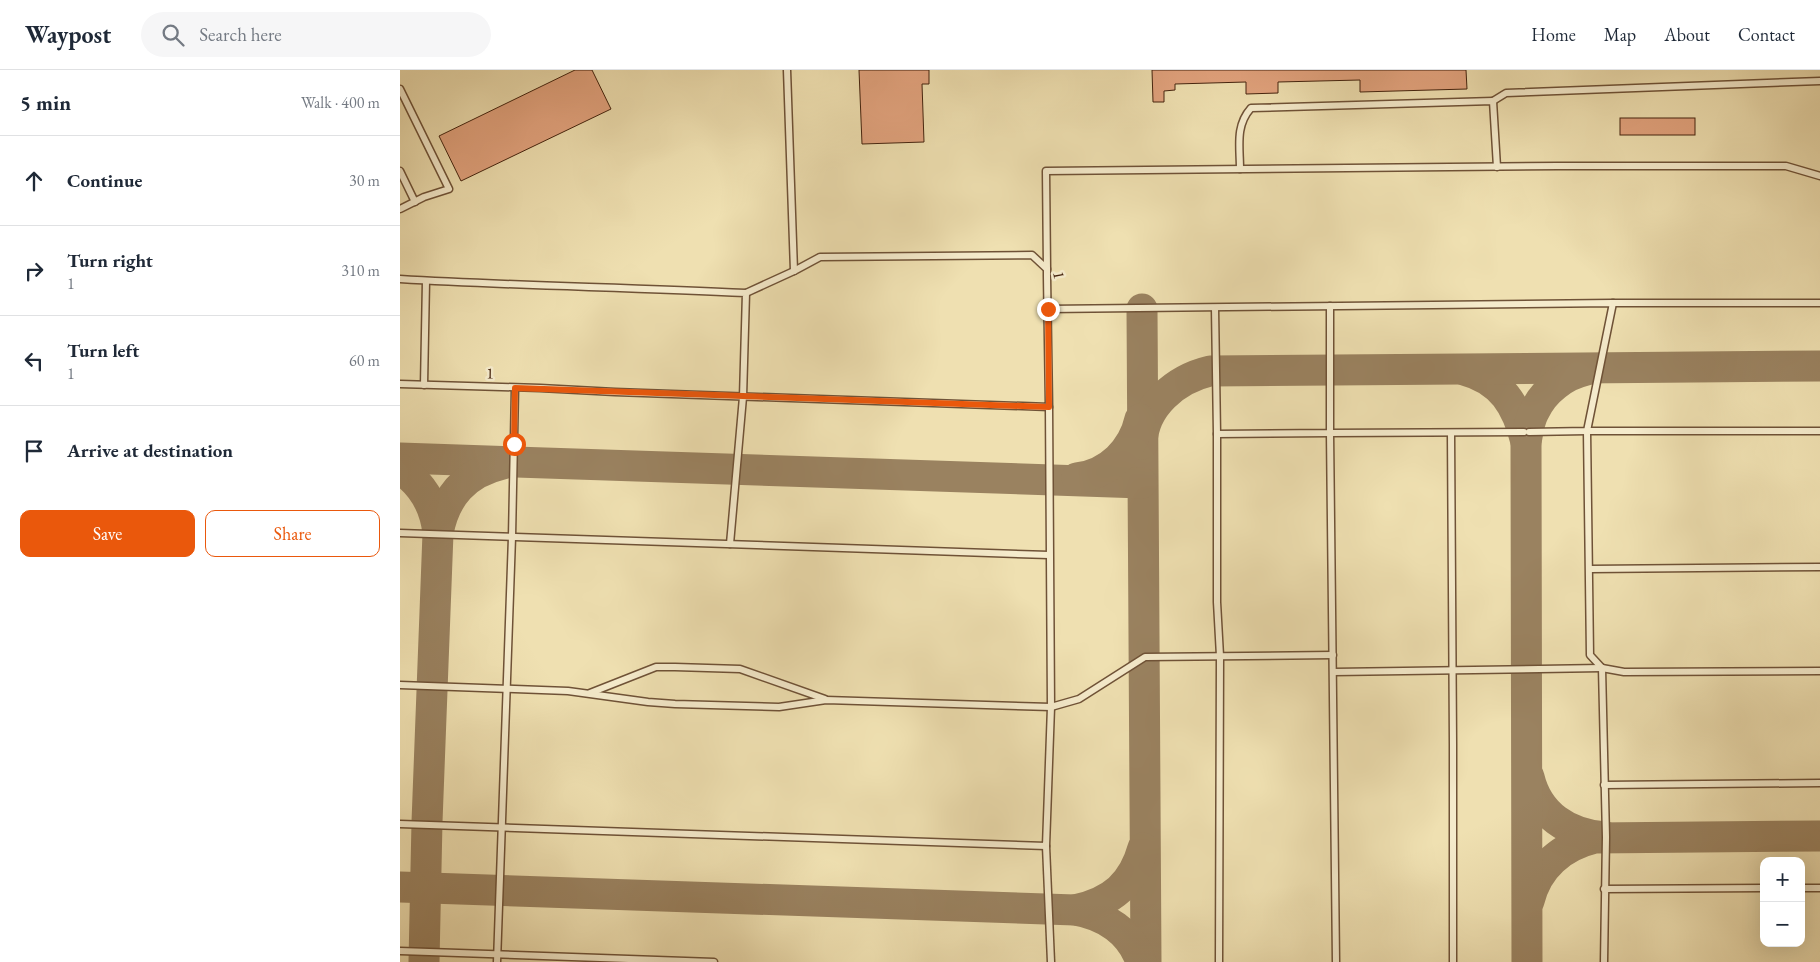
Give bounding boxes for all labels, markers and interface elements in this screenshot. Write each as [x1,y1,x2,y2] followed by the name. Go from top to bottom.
[141,12,491,57] search box
[25,19,111,50] text: Waypost
[159,21,187,49] icon: search
[199,22,282,47] text: Search here
[1531,23,1576,46] text: Home
[1604,23,1636,46] text: Map
[1664,23,1710,46] text: About
[1738,23,1795,46] text: Contact
[20,89,71,116] text: 5 min
[301,92,380,113] text: Walk · 400 m
[20,167,48,195] icon: ahead
[67,168,142,193] text: Continue
[349,170,380,191] text: 30 m
[67,248,153,273] text: Turn right
[20,257,48,285] icon: right
[341,260,380,281] text: 310 m
[1048,269,1070,281] street label: 1
[67,273,75,294] text: 1
[1037,298,1060,321] route end
[67,338,139,363] text: Turn left
[20,347,48,375] icon: left
[349,350,380,371] text: 60 m
[486,362,494,384] street label: 1
[67,363,75,384] text: 1
[503,433,526,456] route start
[20,437,48,465] icon: arrive
[67,438,233,463] text: Arrive at destination
[20,510,195,557] button: Save
[205,510,380,557] button: Share
[1760,857,1805,947] map controls
[1760,857,1805,902] button: +
[1760,902,1805,947] button: −

